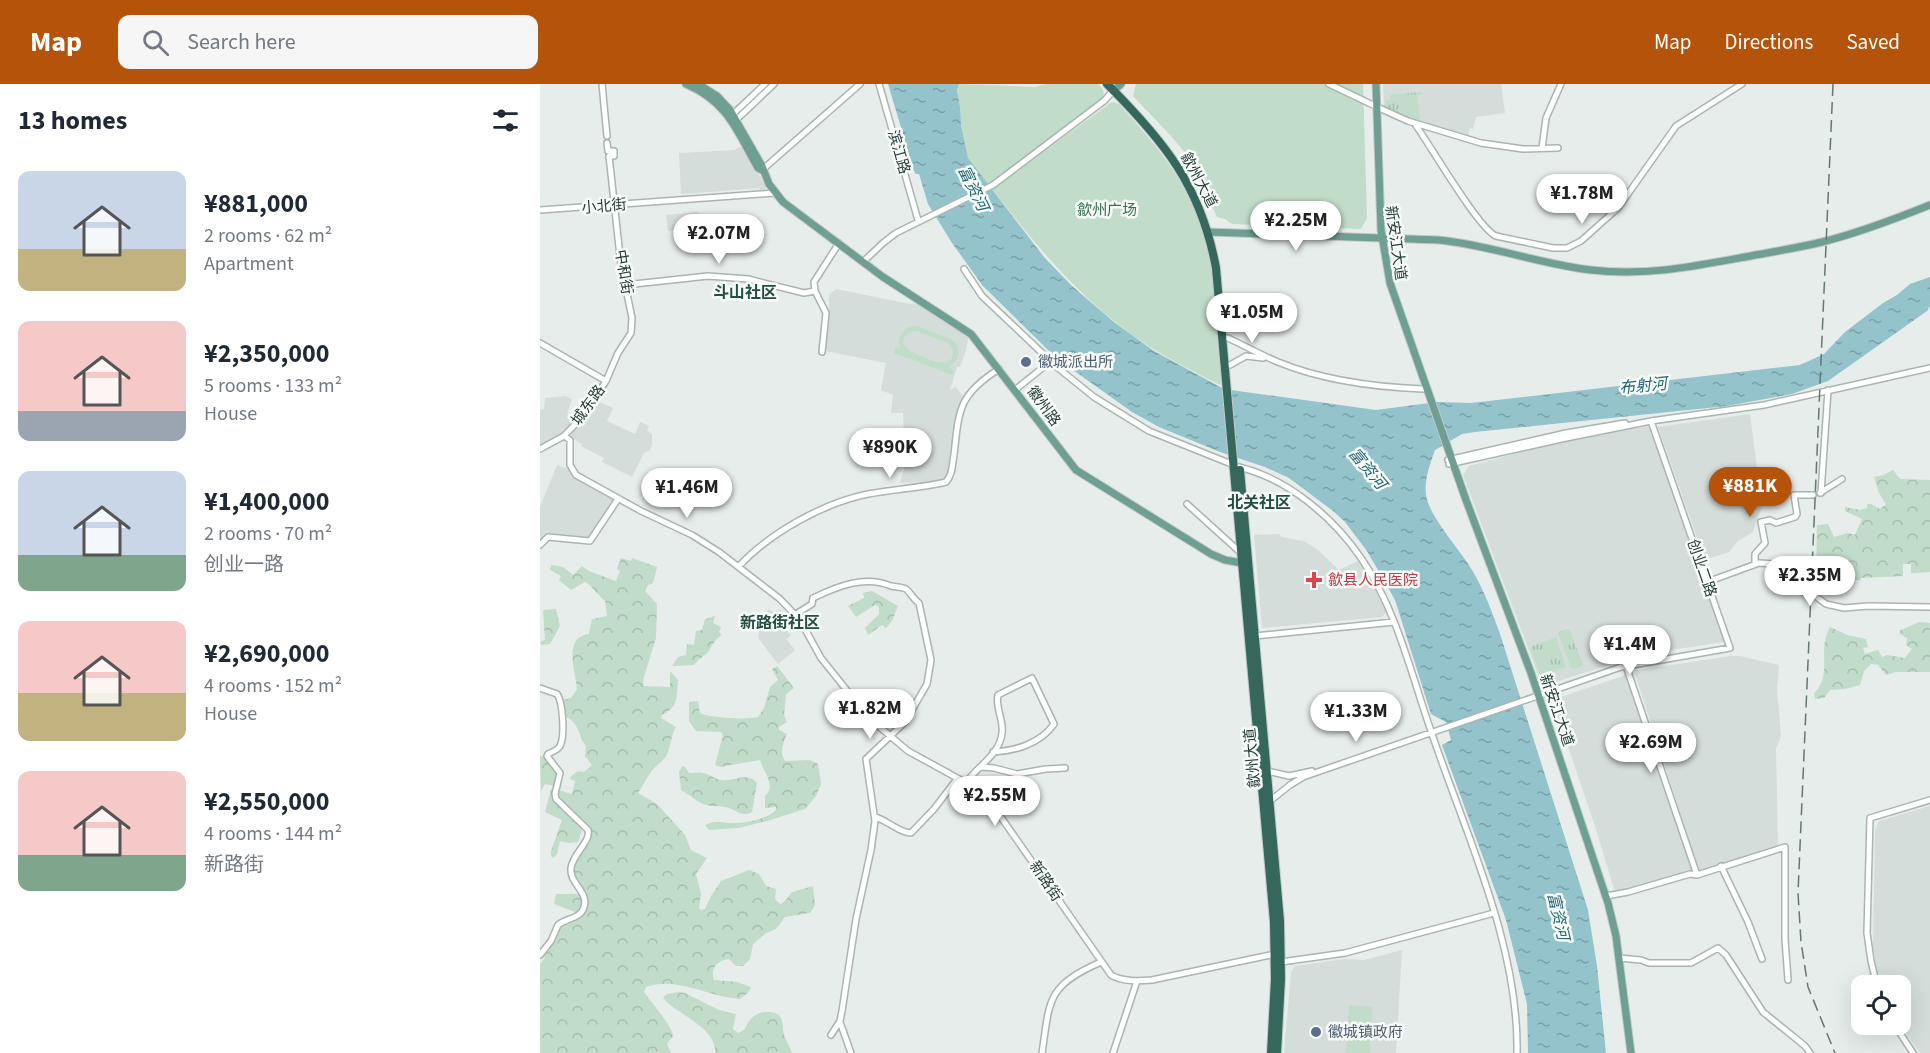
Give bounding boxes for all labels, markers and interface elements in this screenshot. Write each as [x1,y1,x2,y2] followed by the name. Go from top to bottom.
[118,15,538,69] search box
[30,22,82,62] text: Map
[139,26,172,59] icon: search
[187,26,296,58] text: Search here
[1654,27,1692,57] text: Map
[1725,27,1813,57] text: Directions
[1846,27,1900,57] text: Saved
[18,102,127,139] text: 13 homes
[489,104,522,137] icon: filters
[882,128,915,177] street label: 滨江路
[1175,149,1222,212] street label: 歙州大道
[953,162,995,218] water label: 富资河
[1533,174,1631,225] pin: ¥1.78M
[1550,179,1614,207] text: ¥1.78M
[204,185,308,222] text: ¥881,000
[581,194,627,219] street label: 小北街
[66,195,138,267] icon: home
[1077,200,1137,221] park label: 歙州广场
[1247,201,1345,252] pin: ¥2.25M
[1380,204,1411,282] street label: 新安江大道
[1264,206,1328,234] text: ¥2.25M
[670,214,768,265] pin: ¥2.07M
[687,219,751,247] text: ¥2.07M
[204,222,332,250] text: 2 rooms · 62 m²
[610,248,637,296] street label: 中和街
[204,250,294,278] text: Apartment
[713,282,777,304] district label: 斗山社区
[1203,293,1301,344] pin: ¥1.05M
[1220,298,1284,326] text: ¥1.05M
[204,335,329,372] text: ¥2,350,000
[66,345,138,417] icon: home
[1038,352,1113,373] place label: 徽城派出所
[1019,355,1033,369] marker: 徽城派出所
[204,372,342,400] text: 5 rooms · 133 m²
[1618,372,1671,399] water label: 布射河
[567,381,610,430] street label: 城东路
[1022,382,1065,431] street label: 徽州路
[204,400,257,428] text: House
[848,428,932,479] pin: ¥890K
[863,433,917,461] text: ¥890K
[1343,443,1393,496] water label: 富资河
[1708,467,1792,518] pin: ¥881K
[638,468,736,519] pin: ¥1.46M
[1723,472,1777,500] text: ¥881K
[655,473,719,501] text: ¥1.46M
[204,483,329,520] text: ¥1,400,000
[1227,492,1291,514] district label: 北关社区
[66,495,138,567] icon: home
[204,520,332,548] text: 2 rooms · 70 m²
[1682,536,1721,600] street label: 创业二路
[204,551,284,579] text: 创业一路
[1761,556,1859,607] pin: ¥2.35M
[1778,561,1842,589] text: ¥2.35M
[1328,570,1418,591] place label: 歙县人民医院
[1305,571,1323,589] marker: 歙县人民医院
[740,612,820,634] district label: 新路街社区
[1588,625,1672,676] pin: ¥1.4M
[1604,630,1656,658] text: ¥1.4M
[204,635,329,672] text: ¥2,690,000
[66,645,138,717] icon: home
[1534,671,1579,749] street label: 新安江大道
[204,672,342,700] text: 4 rooms · 152 m²
[821,689,919,740] pin: ¥1.82M
[1307,692,1405,743] pin: ¥1.33M
[838,694,902,722] text: ¥1.82M
[1324,697,1388,725] text: ¥1.33M
[204,700,257,728] text: House
[1602,723,1700,774] pin: ¥2.69M
[1239,727,1266,789] street label: 歙州大道
[1619,728,1683,756] text: ¥2.69M
[946,776,1044,827] pin: ¥2.55M
[963,781,1027,809] text: ¥2.55M
[204,783,329,820] text: ¥2,550,000
[66,795,138,867] icon: home
[204,820,342,848] text: 4 rooms · 144 m²
[204,851,264,879] text: 新路街
[1024,857,1067,906] street label: 新路街
[1542,890,1575,945] water label: 富资河
[1851,975,1911,1035] map controls
[1851,975,1911,1035] button: locate
[1328,1022,1403,1043] place label: 徽城镇政府
[1309,1025,1323,1039] marker: 徽城镇政府

